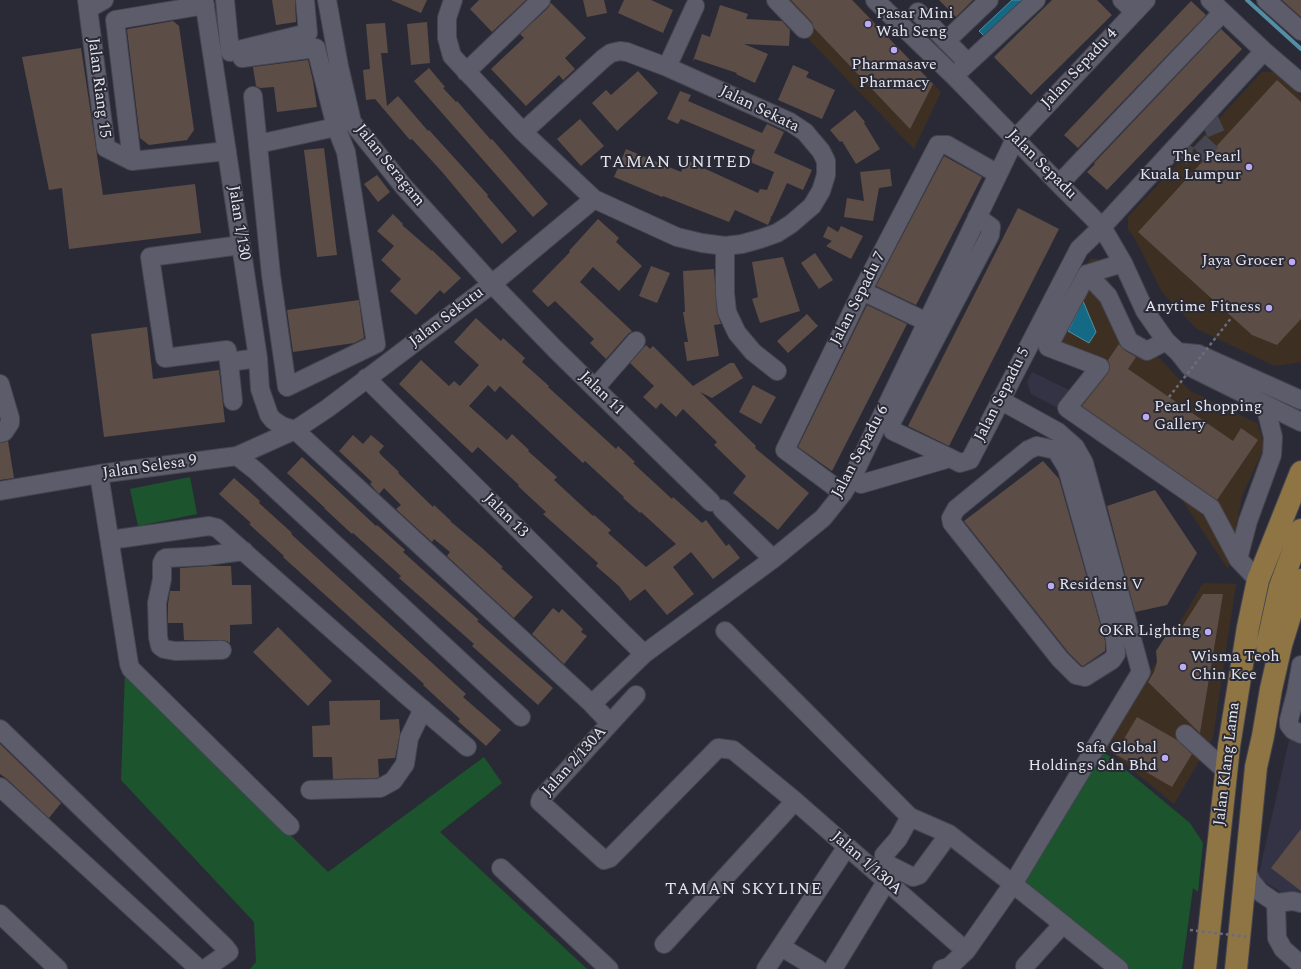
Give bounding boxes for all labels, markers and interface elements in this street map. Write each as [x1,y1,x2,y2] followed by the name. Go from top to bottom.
[876,5,953,43] place label: Pasar Mini Wah Seng
[863,19,873,29] marker: Pasar Mini Wah Seng
[1038,25,1122,113] street label: Jalan Sepadu 4
[82,37,114,139] street label: Jalan Riang 15
[889,45,899,55] marker: Pharmasave Pharmacy
[851,56,937,94] place label: Pharmasave Pharmacy
[716,83,802,137] street label: Jalan Sekata
[350,121,428,211] street label: Jalan Seragam
[1002,126,1080,204] street label: Jalan Sepadu
[1139,148,1241,186] place label: The Pearl Kuala Lumpur
[600,154,752,174] district label: TAMAN UNITED
[1244,162,1254,172] marker: The Pearl Kuala Lumpur
[223,184,253,262] street label: Jalan 1/130
[827,249,891,349] street label: Jalan Sepadu 7
[1202,252,1284,272] place label: Jaya Grocer
[1287,257,1297,267] marker: Jaya Grocer
[406,284,488,352] street label: Jalan Sekutu
[1145,298,1261,318] place label: Anytime Fitness
[1264,303,1274,313] marker: Anytime Fitness
[971,345,1035,445] street label: Jalan Sepadu 5
[574,368,628,420] street label: Jalan 11
[1154,398,1262,436] place label: Pearl Shopping Gallery
[828,402,894,502] street label: Jalan Sepadu 6
[1141,412,1151,422] marker: Pearl Shopping Gallery
[102,452,198,484] street label: Jalan Selesa 9
[479,490,531,542] street label: Jalan 13
[1059,576,1143,596] place label: Residensi V
[1046,581,1056,591] marker: Residensi V
[1099,622,1200,642] place label: OKR Lighting
[1203,627,1213,637] marker: OKR Lighting
[1191,648,1280,686] place label: Wisma Teoh Chin Kee
[1178,662,1188,672] marker: Wisma Teoh Chin Kee
[1211,701,1245,827] street label: Jalan Klang Lama
[539,723,611,801] street label: Jalan 2/130A
[1028,739,1157,777] place label: Safa Global Holdings Sdn Bhd
[1160,753,1170,763] marker: Safa Global Holdings Sdn Bhd
[827,828,905,900] street label: Jalan 1/130A
[665,881,823,901] district label: TAMAN SKYLINE

